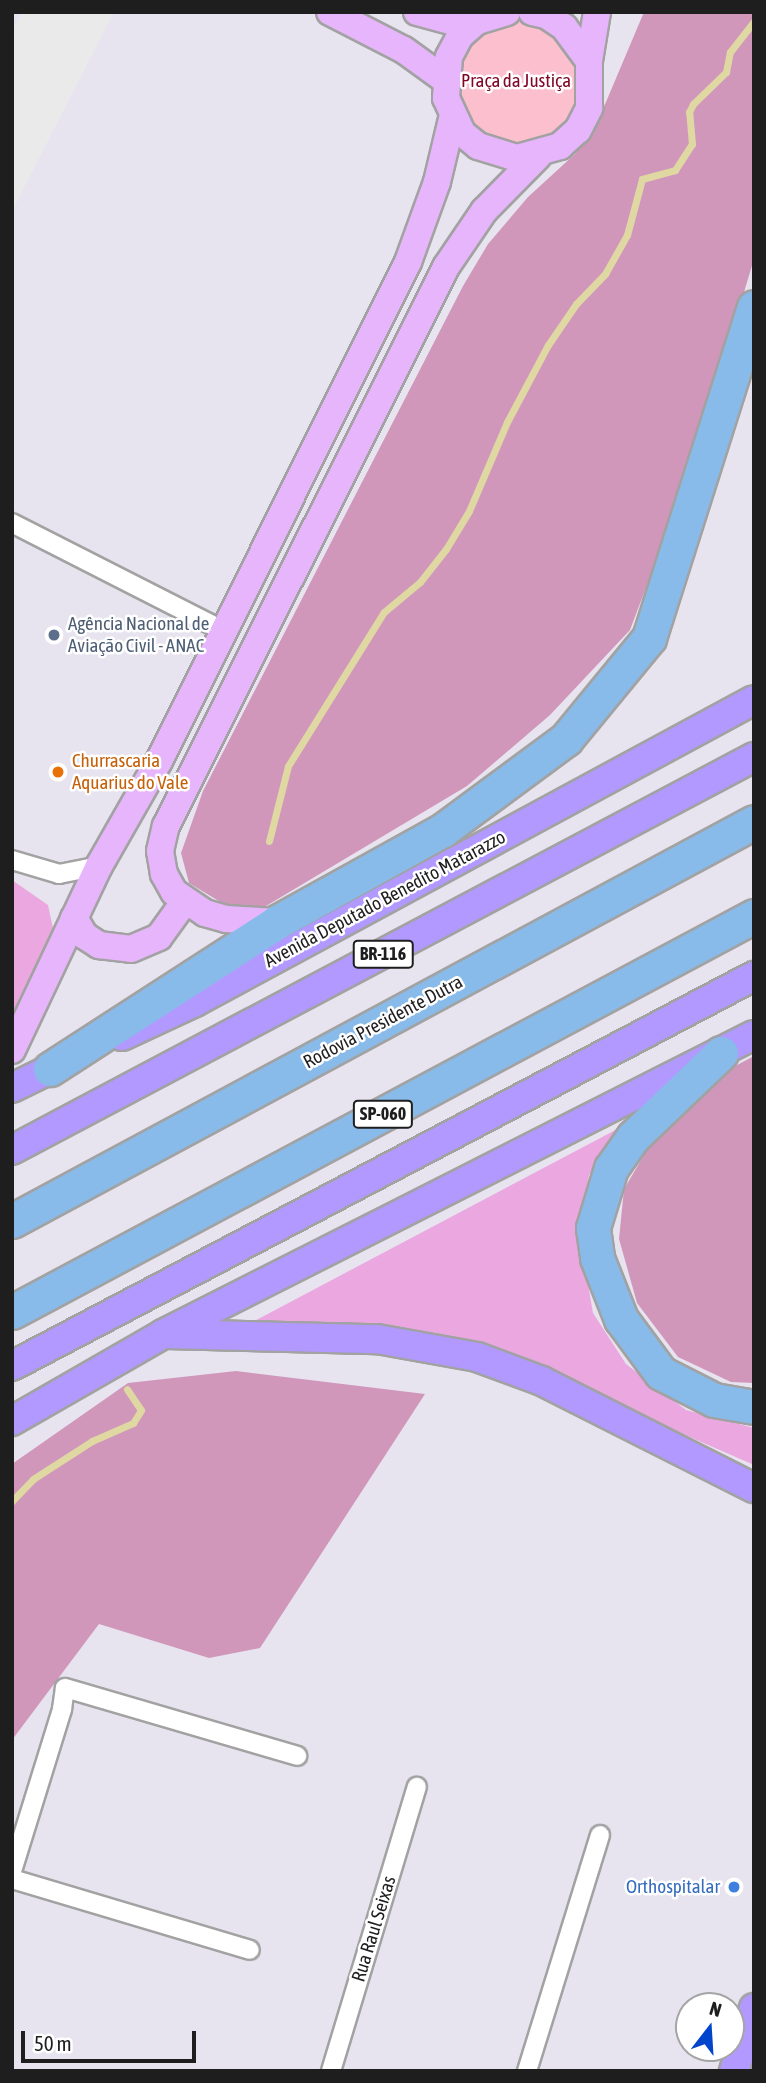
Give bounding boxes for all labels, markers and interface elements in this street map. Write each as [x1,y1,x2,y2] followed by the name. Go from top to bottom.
[461,70,571,92] park label: Praça da Justiça
[68,613,209,657] place label: Agência Nacional de Aviação Civil - ANAC
[46,627,62,643] marker: Agência Nacional de Aviação Civil - ANAC
[72,750,188,794] place label: Churrascaria Aquarius do Vale
[50,764,66,780] marker: Churrascaria Aquarius do Vale
[261,826,509,972] street label: Avenida Deputado Benedito Matarazzo
[352,939,414,968] road number: BR-116
[299,970,467,1074] street label: Rodovia Presidente Dutra
[352,1100,414,1128] road number: SP-060
[347,1873,401,1985] street label: Rua Raul Seixas
[626,1876,720,1898] place label: Orthospitalar
[726,1879,742,1895] marker: Orthospitalar
[675,1992,745,2062] north arrow
[707,1997,724,2021] text: N
[24,2016,200,2060] scale bar
[34,2031,72,2055] text: 50 m

